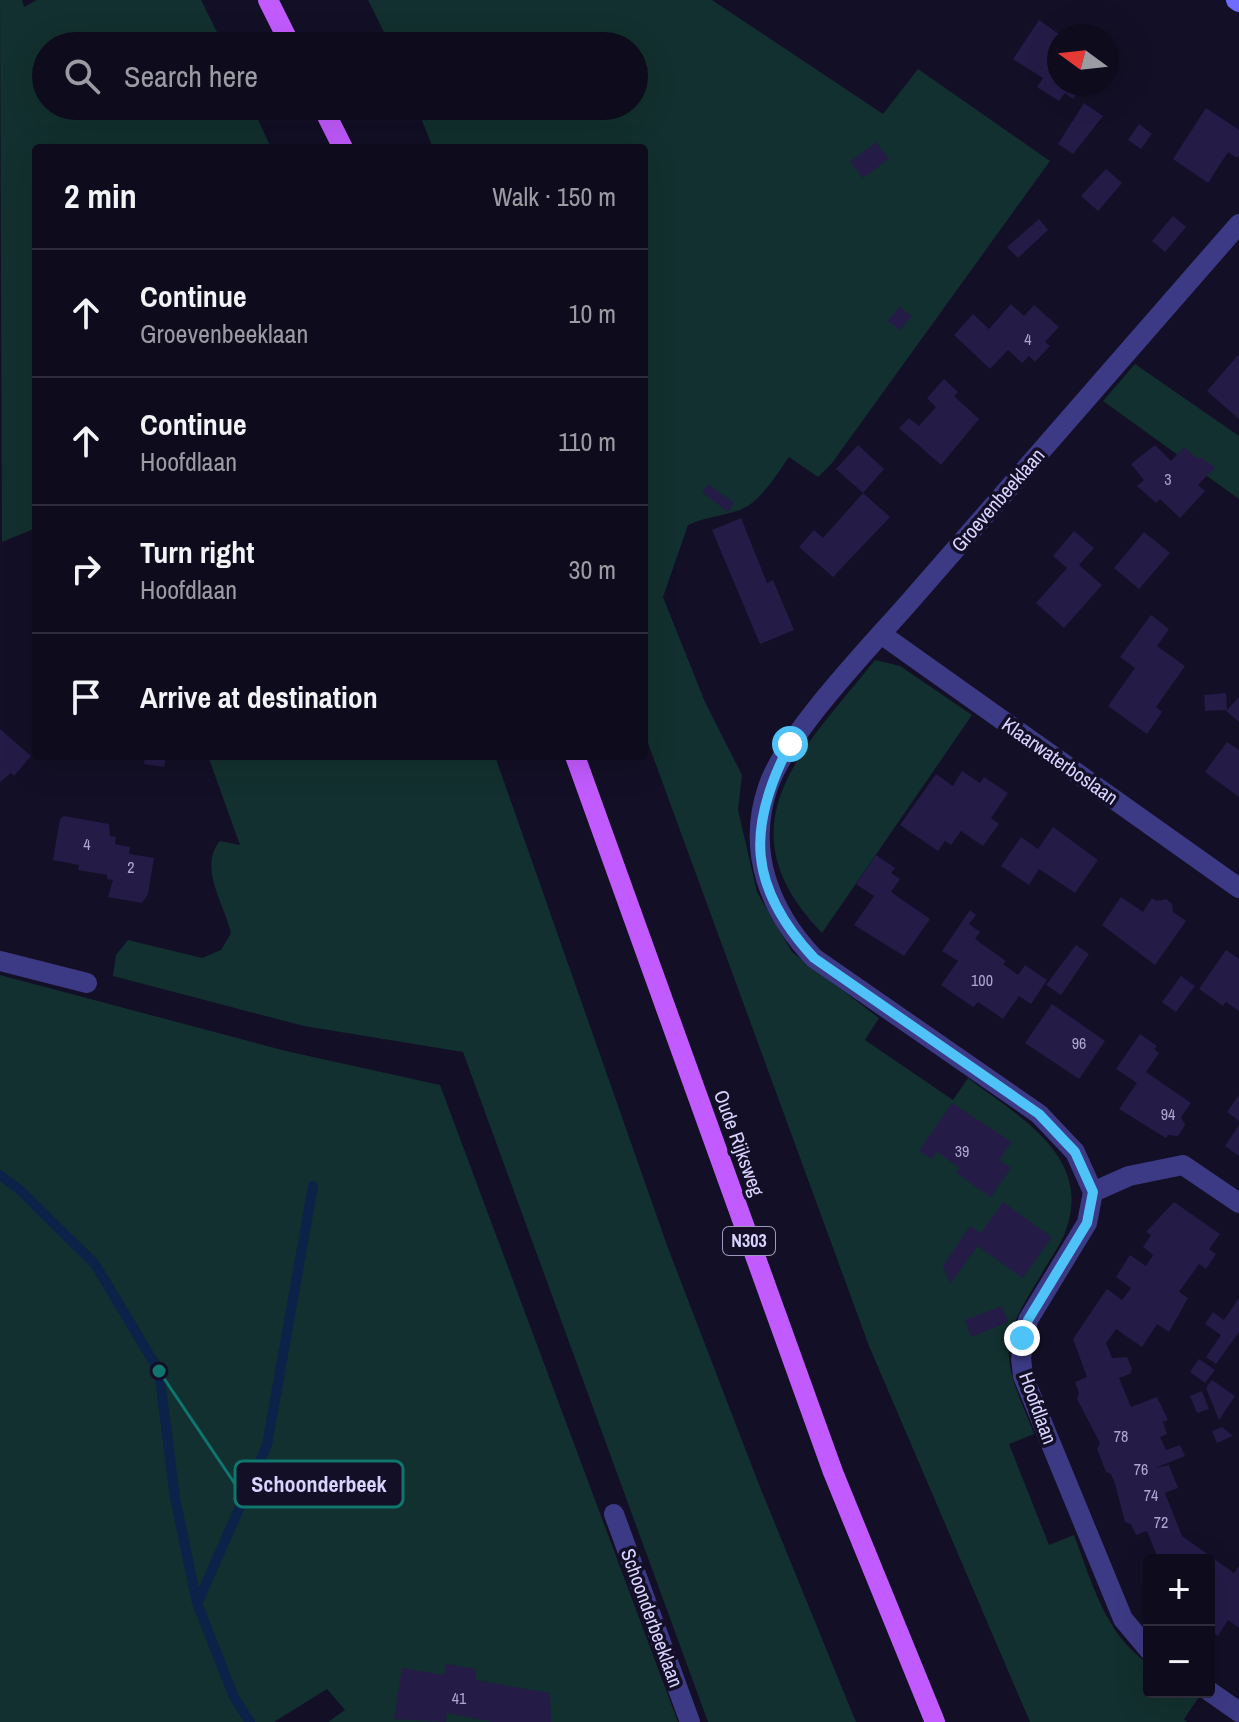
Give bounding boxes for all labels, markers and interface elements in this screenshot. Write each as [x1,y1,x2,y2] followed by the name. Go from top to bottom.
[1047,24,1119,96] north arrow
[32,32,648,120] search box
[60,54,104,98] icon: search
[124,56,258,96] text: Search here
[64,173,137,219] text: 2 min
[492,179,616,214] text: Walk · 150 m
[140,276,247,316] text: Continue
[64,291,108,335] icon: ahead
[569,296,616,331] text: 10 m
[140,316,308,351] text: Groevenbeeklaan
[1024,328,1032,350] house number: 4
[140,404,247,444] text: Continue
[64,419,108,463] icon: ahead
[558,424,616,459] text: 110 m
[945,442,1050,557] street label: Groevenbeeklaan
[140,444,237,479] text: Hoofdlaan
[1164,468,1172,490] house number: 3
[140,532,254,572] text: Turn right
[64,547,108,591] icon: right
[569,552,616,587] text: 30 m
[140,572,237,607] text: Hoofdlaan
[64,675,108,719] icon: arrive
[140,677,378,717] text: Arrive at destination
[997,711,1124,811] street label: Klaarwaterboslaan
[772,726,808,762] route start
[83,833,91,855] house number: 4
[127,856,135,878] house number: 2
[971,969,993,991] house number: 100
[1072,1032,1086,1054] house number: 96
[708,1086,771,1200] street label: Oude Rijksweg
[1161,1103,1175,1125] house number: 94
[955,1140,969,1162] house number: 39
[723,1227,775,1255] road number: N303
[1004,1320,1040,1356] route end
[1013,1368,1064,1448] street label: Hoofdlaan
[1114,1425,1128,1447] house number: 78
[1134,1458,1148,1480] house number: 76
[235,1461,403,1507] callout: Schoonderbeek
[251,1469,388,1499] text: Schoonderbeek
[1144,1484,1158,1506] house number: 74
[1154,1511,1168,1533] house number: 72
[615,1545,690,1691] street label: Schoonderbeeklaan
[1143,1554,1215,1698] map controls
[1143,1554,1215,1626] button: +
[1143,1626,1215,1698] button: −
[452,1687,467,1709] house number: 41

